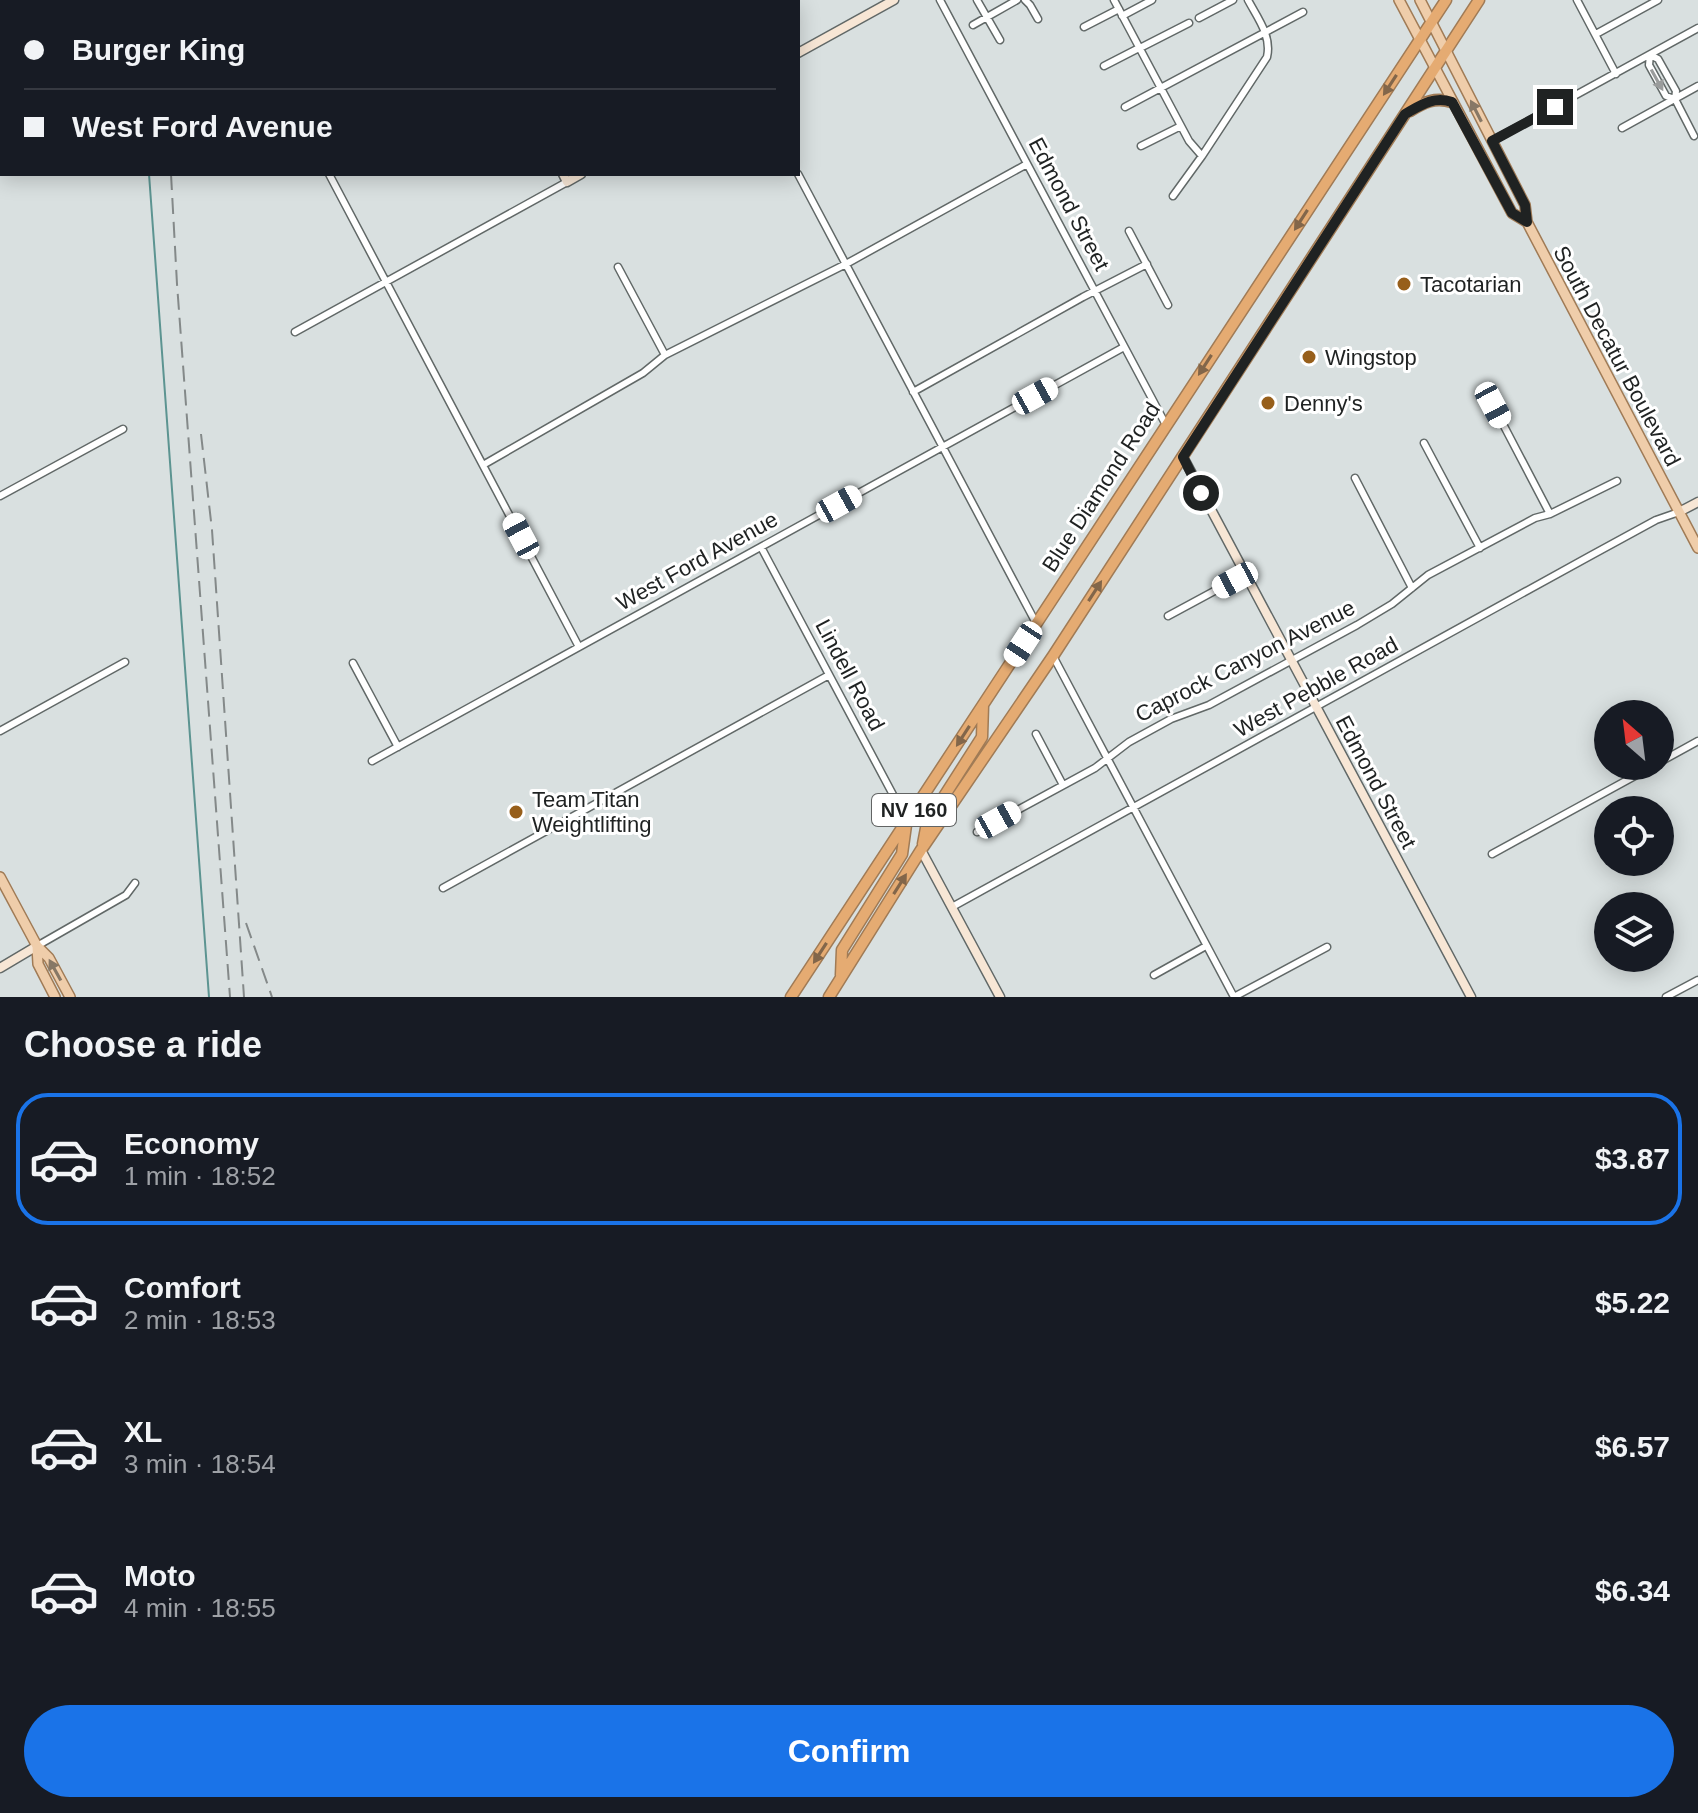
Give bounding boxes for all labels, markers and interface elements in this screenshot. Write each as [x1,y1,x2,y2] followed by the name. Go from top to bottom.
[72,33,245,66] text: Burger King
[1650,69,1664,92] one-way arrow
[1382,75,1397,96] one-way arrow
[1537,89,1573,125] route end
[1470,99,1483,122] one-way arrow
[72,110,333,143] text: West Ford Avenue
[1024,133,1114,275] street label: Edmond Street
[1294,209,1309,230] one-way arrow
[1548,242,1686,470] street label: South Decatur Boulevard
[1420,272,1522,297] place label: Tacotarian
[1395,275,1413,293] marker: Tacotarian
[1325,345,1417,370] place label: Wingstop
[1300,348,1318,366] marker: Wingstop
[1199,354,1213,376] one-way arrow
[1008,374,1062,418] car
[1471,378,1515,432] car
[1284,391,1363,416] place label: Denny's
[1259,394,1277,412] marker: Denny's
[1037,398,1165,576] street label: Blue Diamond Road
[1183,475,1219,511] route start
[812,482,866,526] car
[612,506,782,616] street label: West Ford Avenue
[499,509,543,563] car
[1208,558,1262,602] car
[1088,580,1102,602] one-way arrow
[1131,595,1359,727] street label: Caprock Canyon Avenue
[810,615,890,735] street label: Lindell Road
[1000,617,1046,671] car
[1230,632,1402,742] street label: West Pebble Road
[1594,700,1674,780] north arrow
[1594,700,1674,972] map controls
[1331,711,1421,853] street label: Edmond Street
[955,725,970,746] one-way arrow
[532,787,651,837] place label: Team Titan Weightlifting
[872,794,956,826] road number: NV 160
[1594,796,1674,876] button: locate
[971,798,1025,842] car
[507,803,525,821] marker: Team Titan Weightlifting
[893,873,908,894] one-way arrow
[1594,892,1674,972] button: layers
[813,943,828,964] one-way arrow
[49,959,63,981] one-way arrow
[24,1024,262,1065] text: Choose a ride
[28,1123,100,1195] icon: car
[124,1127,259,1160] text: Economy
[1595,1142,1670,1175] text: $3.87
[124,1161,276,1191] text: 1 min · 18:52
[28,1267,100,1339] icon: car
[124,1271,241,1304] text: Comfort
[1595,1286,1670,1319] text: $5.22
[124,1305,276,1335] text: 2 min · 18:53
[28,1411,100,1483] icon: car
[124,1415,162,1448] text: XL
[1595,1430,1670,1463] text: $6.57
[124,1449,276,1479] text: 3 min · 18:54
[28,1555,100,1627] icon: car
[124,1559,196,1592] text: Moto
[1595,1574,1670,1607] text: $6.34
[124,1593,276,1623] text: 4 min · 18:55
[24,1705,1674,1797] button: Confirm

